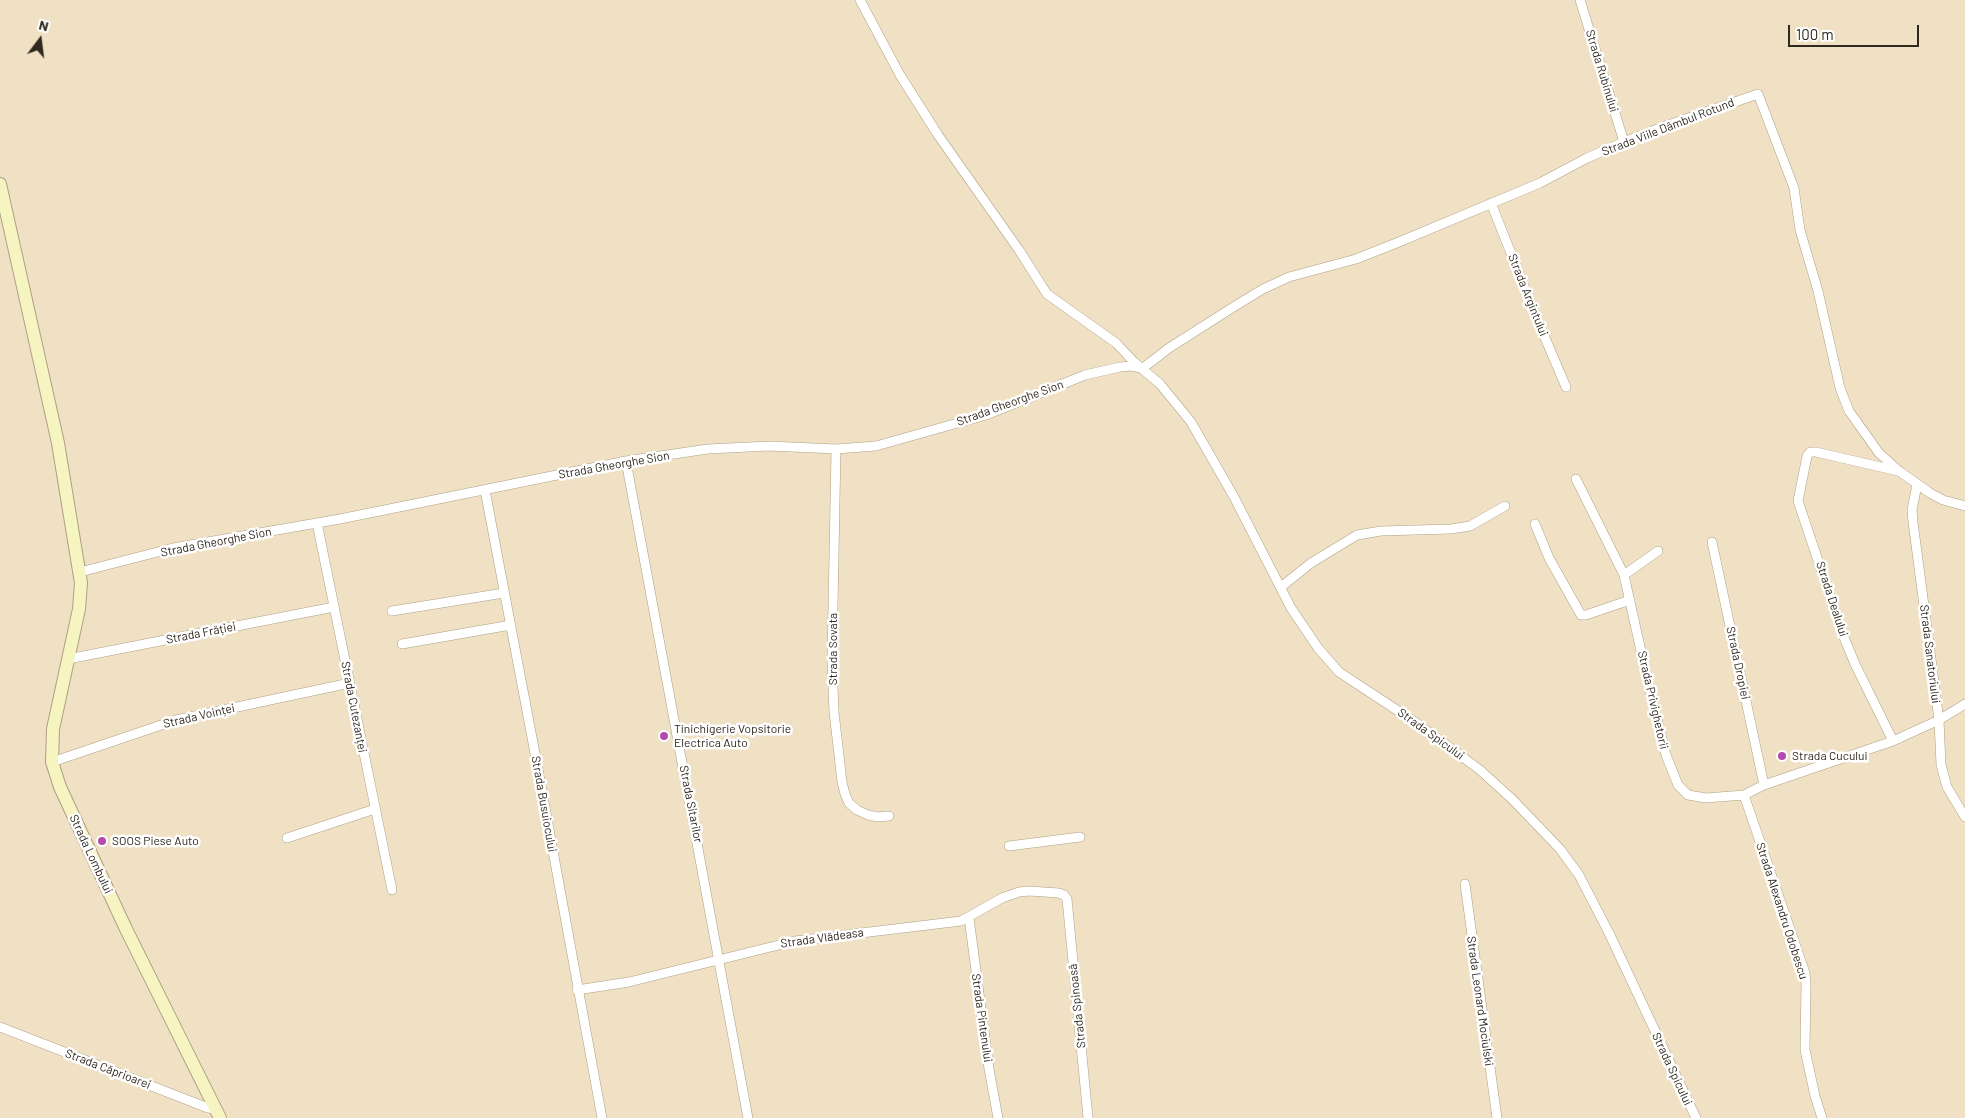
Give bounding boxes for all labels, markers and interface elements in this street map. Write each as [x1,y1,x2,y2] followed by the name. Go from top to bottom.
[15,15,65,65] north arrow
[1790,15,1921,47] scale bar
[37,16,51,34] text: N
[1796,25,1834,43] text: 100 m
[1583,28,1621,114] street label: Strada Rubinului
[1600,95,1736,159] street label: Strada Viile Dâmbul Rotund
[1505,252,1551,338] street label: Strada Argintului
[955,377,1065,429] street label: Strada Gheorghe Sion
[557,448,671,482] street label: Strada Gheorghe Sion
[159,524,273,560] street label: Strada Gheorghe Sion
[1813,560,1851,638] street label: Strada Dealului
[1917,604,1943,704] street label: Strada Sanatoriului
[826,613,840,685] street label: Strada Sovata
[165,619,237,647] street label: Strada Frăției
[1723,625,1753,701] street label: Strada Dropiei
[1635,649,1671,751] street label: Strada Privighetorii
[338,660,370,754] street label: Strada Cutezanței
[162,701,236,731] street label: Strada Voinței
[1395,705,1467,763] street label: Strada Spicului
[674,722,791,750] place label: Tinichigerie Vopsitorie Electrica Auto
[658,730,670,742] marker: Tinichigerie Vopsitorie Electrica Auto
[1792,749,1868,763] place label: Strada Cucului
[1776,750,1788,762] marker: Strada Cucului
[528,755,560,853] street label: Strada Busuiocului
[676,764,706,844] street label: Strada Sitarilor
[66,812,116,896] street label: Strada Lombului
[112,834,199,848] place label: SOOS Piese Auto
[96,835,108,847] marker: SOOS Piese Auto
[1753,841,1811,981] street label: Strada Alexandru Odobescu
[780,925,864,951] street label: Strada Vlădeasa
[1464,935,1496,1067] street label: Strada Leonard Mociulski
[1065,963,1089,1049] street label: Strada Spinoasă
[969,973,995,1063] street label: Strada Pintenului
[1649,1030,1695,1108] street label: Strada Spicului
[63,1046,153,1092] street label: Strada Căprioarei

